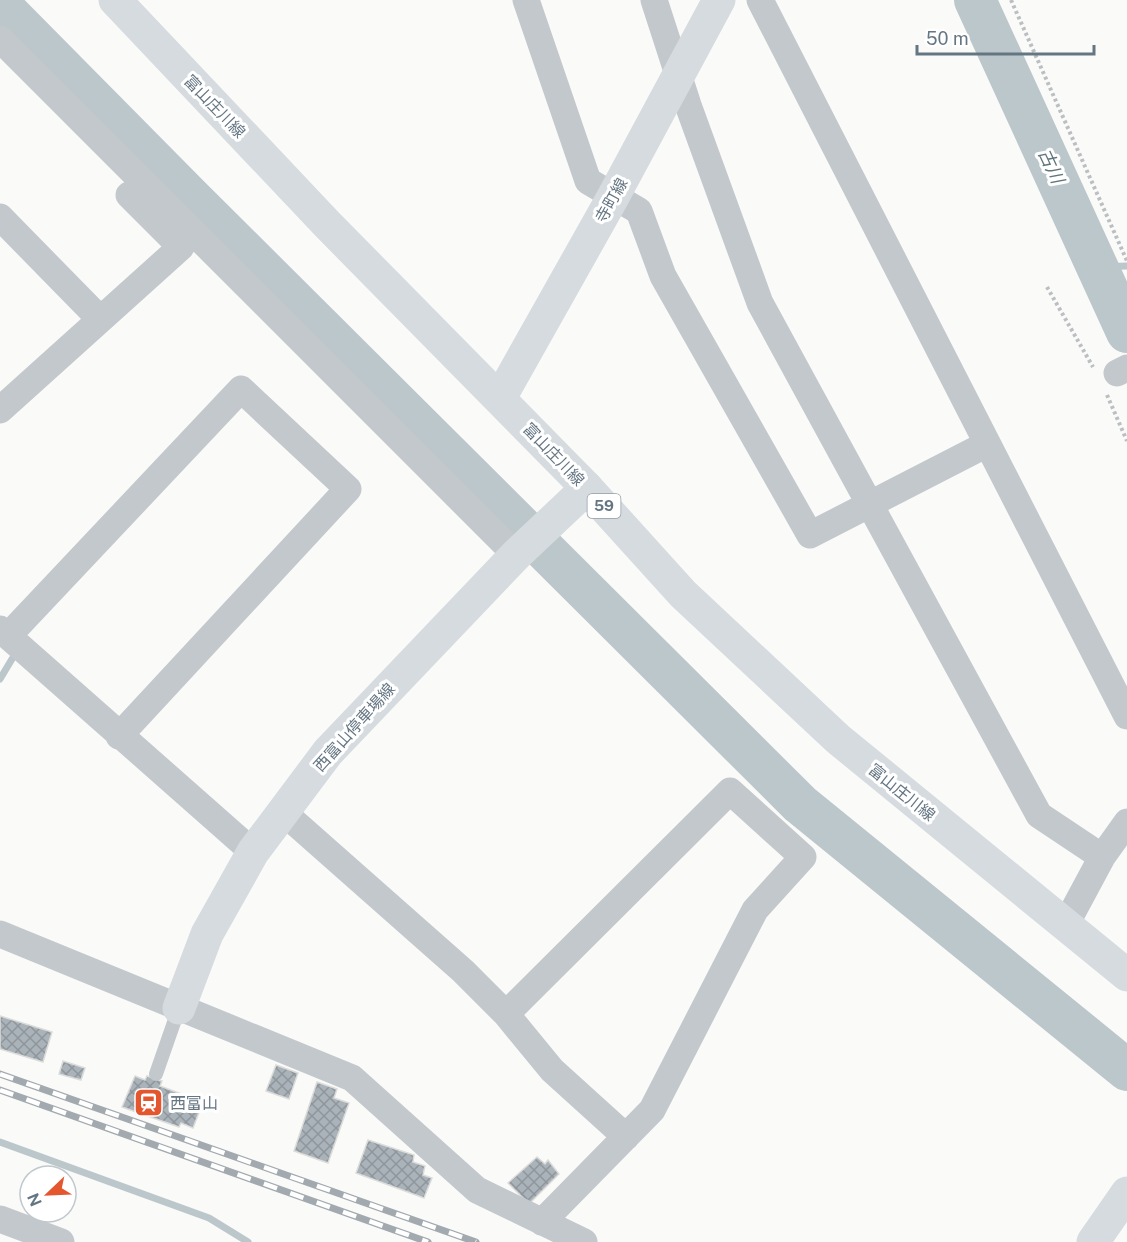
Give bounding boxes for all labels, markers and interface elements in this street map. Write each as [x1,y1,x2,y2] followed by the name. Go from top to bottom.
[917,18,1094,56] scale bar
[926,28,969,49] text: 50 m
[180,71,249,142] street label: 富山庄川線
[1034,145,1069,188] water label: 古川
[591,175,631,226] street label: 寺町線
[519,419,588,490] street label: 富山庄川線
[588,494,620,518] road number: 59
[310,679,399,775] street label: 西富山停車場線
[865,760,939,825] street label: 富山庄川線
[133,1087,165,1119] station icon: 西富山
[170,1094,218,1113] place label: 西富山
[18,1164,78,1224] north arrow
[23,1190,46,1209] text: N

